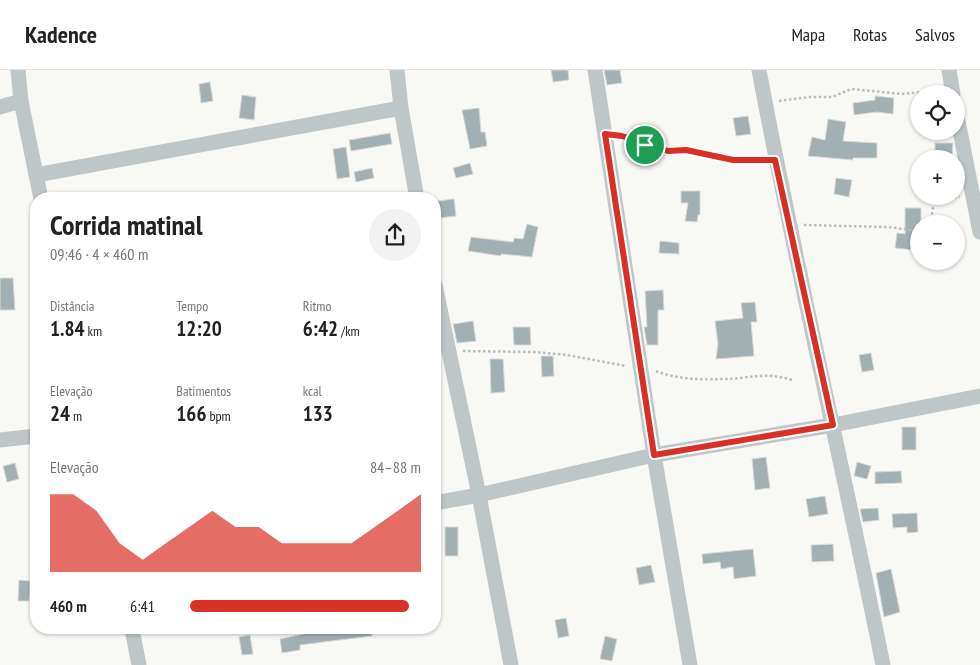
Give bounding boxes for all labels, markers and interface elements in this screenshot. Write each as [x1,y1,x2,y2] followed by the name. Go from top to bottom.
[25,19,97,50] text: Kadence
[791,23,825,46] text: Mapa
[853,23,887,46] text: Rotas
[915,23,955,46] text: Salvos
[910,85,965,270] map controls
[910,85,965,140] button: locate
[624,124,666,166] pin
[631,131,659,159] icon: arrive
[910,150,965,205] button: +
[50,206,202,243] text: Corrida matinal
[369,209,421,261] button: share
[910,215,965,270] button: −
[50,244,148,264] text: 09:46 · 4 × 460 m
[50,297,94,315] text: Distância
[176,297,208,315] text: Tempo
[303,297,331,315] text: Ritmo
[50,315,85,342] text: 1.84
[176,315,222,342] text: 12:20
[303,315,338,342] text: 6:42
[85,322,102,340] text: km
[338,322,360,340] text: /km
[50,382,92,400] text: Elevação
[176,382,231,400] text: Batimentos
[303,382,322,400] text: kcal
[50,400,70,427] text: 24
[176,400,206,427] text: 166
[303,400,333,427] text: 133
[70,407,82,425] text: m
[206,407,231,425] text: bpm
[50,457,99,477] text: Elevação
[370,457,421,477] text: 84–88 m
[50,596,87,616] text: 460 m
[130,596,155,616] text: 6:41

